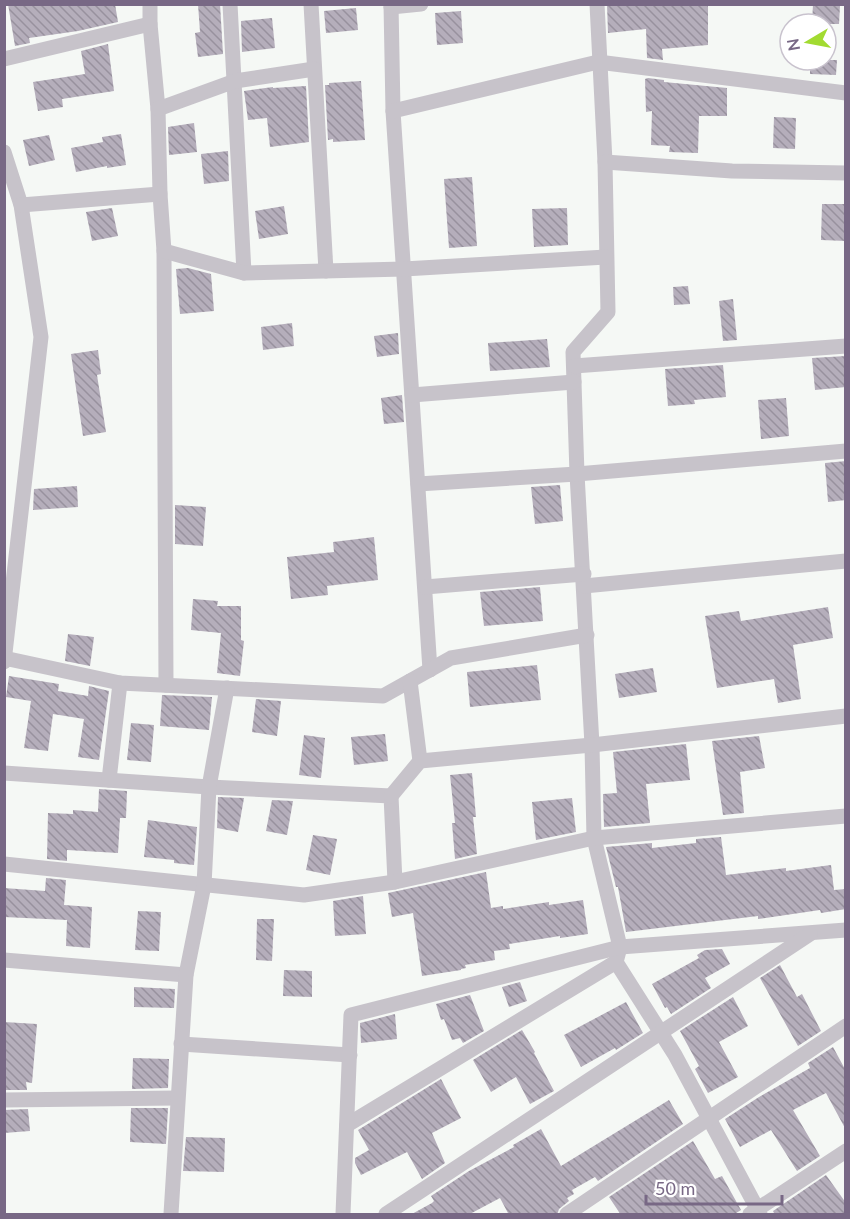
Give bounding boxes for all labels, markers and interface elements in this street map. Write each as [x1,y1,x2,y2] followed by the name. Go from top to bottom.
[778,12,838,72] north arrow
[782,37,803,52] text: N
[646,1168,782,1206] scale bar
[655,1177,695,1199] text: 50 m

